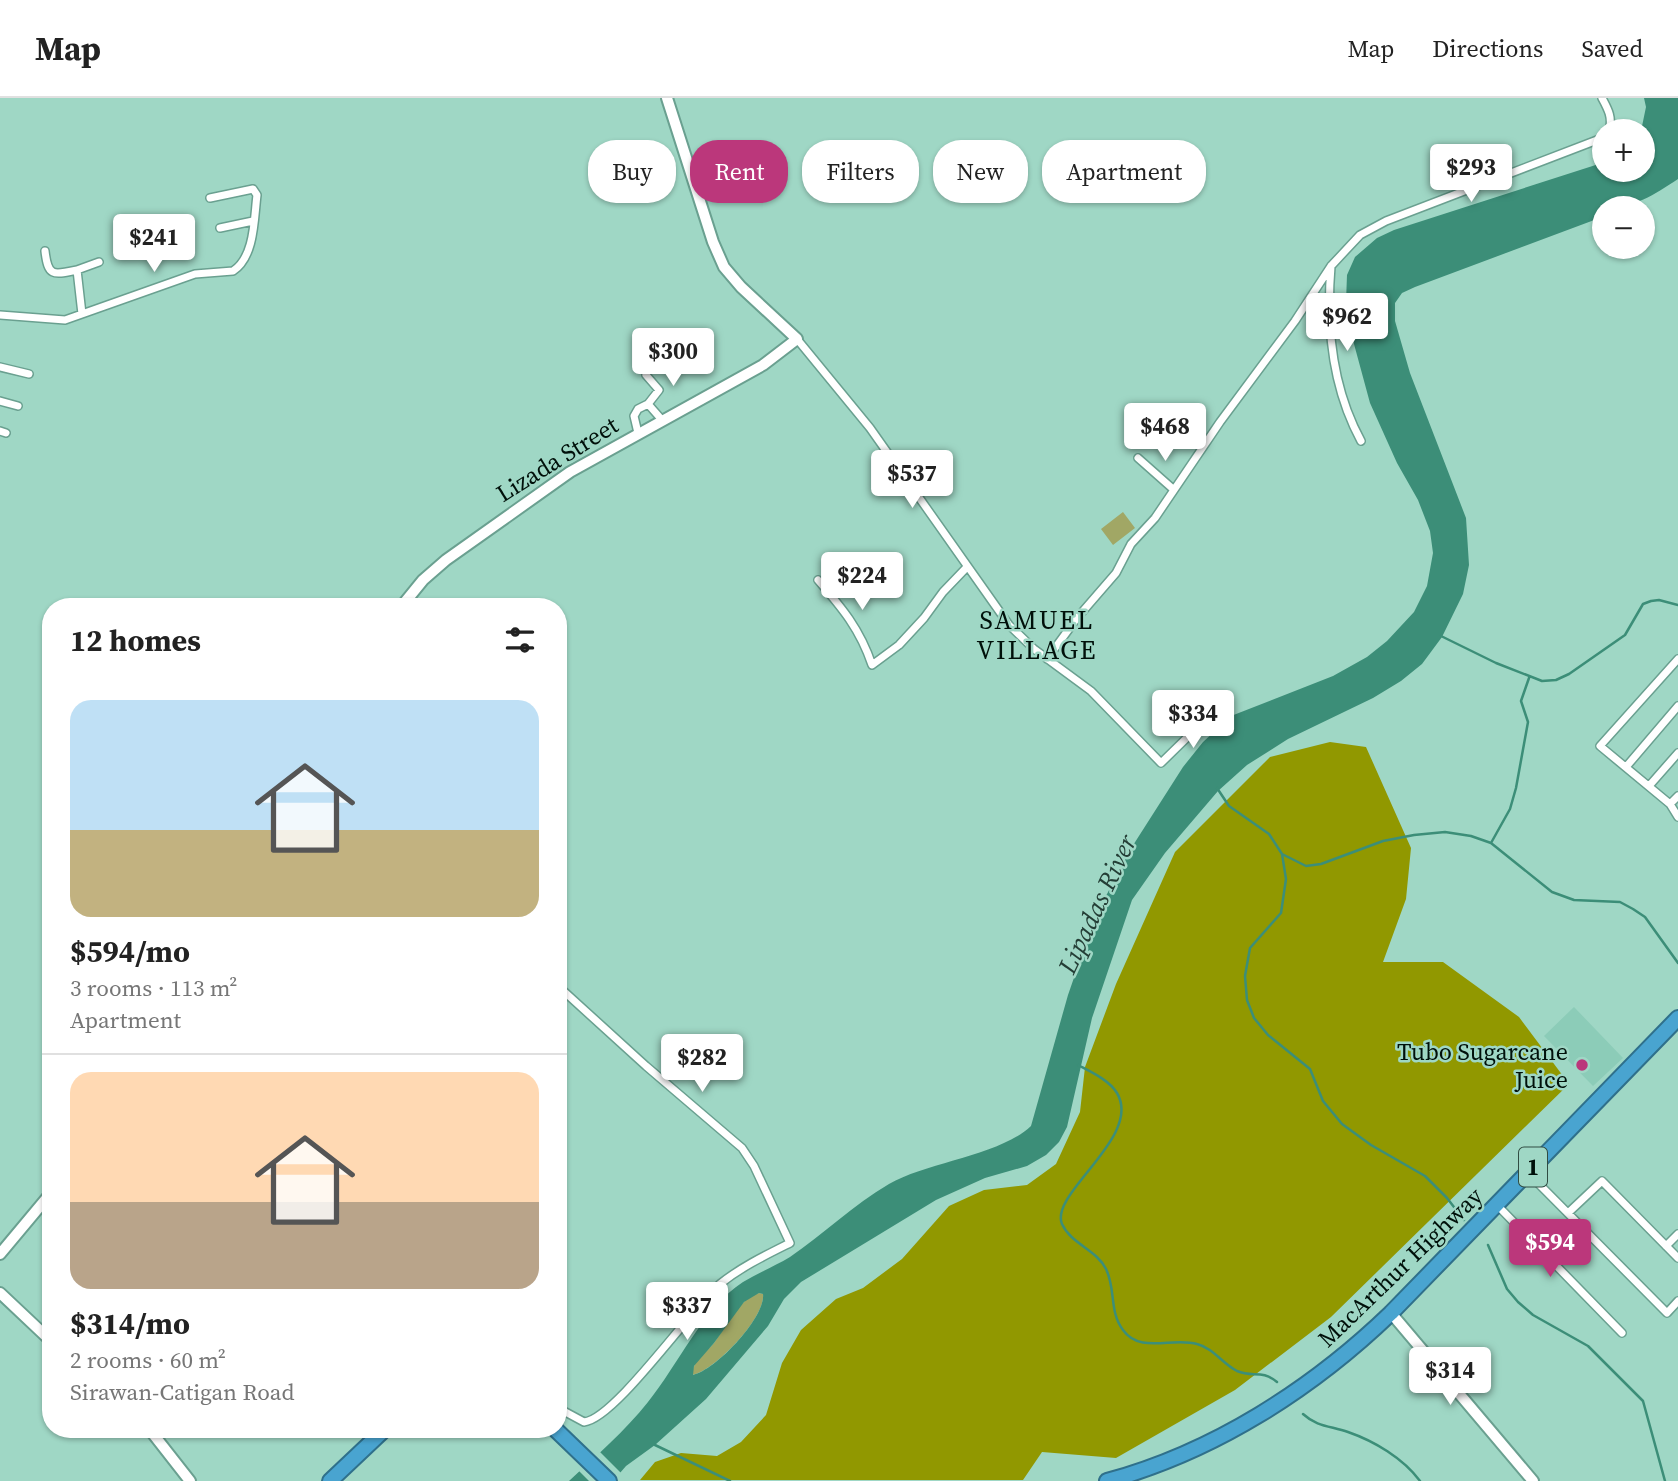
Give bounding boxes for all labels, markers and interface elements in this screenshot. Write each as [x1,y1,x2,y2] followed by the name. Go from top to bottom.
[35,26,101,71] text: Map
[1347,32,1394,65] text: Map
[1432,32,1543,65] text: Directions
[1581,32,1643,65] text: Saved
[1592,119,1655,259] map controls
[1592,119,1655,182] button: +
[588,140,676,203] chip: Buy
[690,140,788,203] chip: Rent
[802,140,919,203] chip: Filters
[933,140,1028,203] chip: New
[1042,140,1206,203] chip: Apartment
[1430,144,1512,204] pin: $293
[1446,151,1496,183] text: $293
[1592,196,1655,259] button: −
[113,214,195,274] pin: $241
[129,221,179,253] text: $241
[1306,294,1388,353] pin: $962
[1322,300,1372,332] text: $962
[632,328,714,388] pin: $300
[648,335,698,367] text: $300
[1124,404,1206,463] pin: $468
[490,408,624,510] street label: Lizada Street
[1140,410,1190,442] text: $468
[871,450,953,510] pin: $537
[887,457,937,489] text: $537
[821,552,903,612] pin: $224
[837,559,887,591] text: $224
[976,602,1098,668] district label: SAMUEL VILLAGE
[70,620,201,661] text: 12 homes
[501,621,539,659] icon: filters
[1152,690,1234,750] pin: $334
[1168,697,1218,729] text: $334
[242,745,368,871] icon: home
[1049,828,1145,980] water label: Lipadas River
[70,931,190,972] text: $594/mo
[70,972,237,1004] text: 3 rooms · 113 m²
[70,1004,181,1036] text: Apartment
[661,1034,743,1094] pin: $282
[1397,1035,1568,1096] place label: Tubo Sugarcane Juice
[677,1041,727,1073] text: $282
[1574,1057,1590,1073] marker: Tubo Sugarcane Juice
[242,1117,368,1243] icon: home
[1519,1148,1547,1186] road number: 1
[1310,1179,1490,1354] street label: MacArthur Highway
[1509,1220,1591,1279] pin: $594
[1525,1226,1575,1258] text: $594
[646,1282,728,1342] pin: $337
[662,1289,712,1321] text: $337
[70,1303,190,1344] text: $314/mo
[70,1344,226,1376] text: 2 rooms · 60 m²
[1409,1348,1491,1407] pin: $314
[1425,1354,1475,1386] text: $314
[70,1376,295,1408] text: Sirawan-Catigan Road

